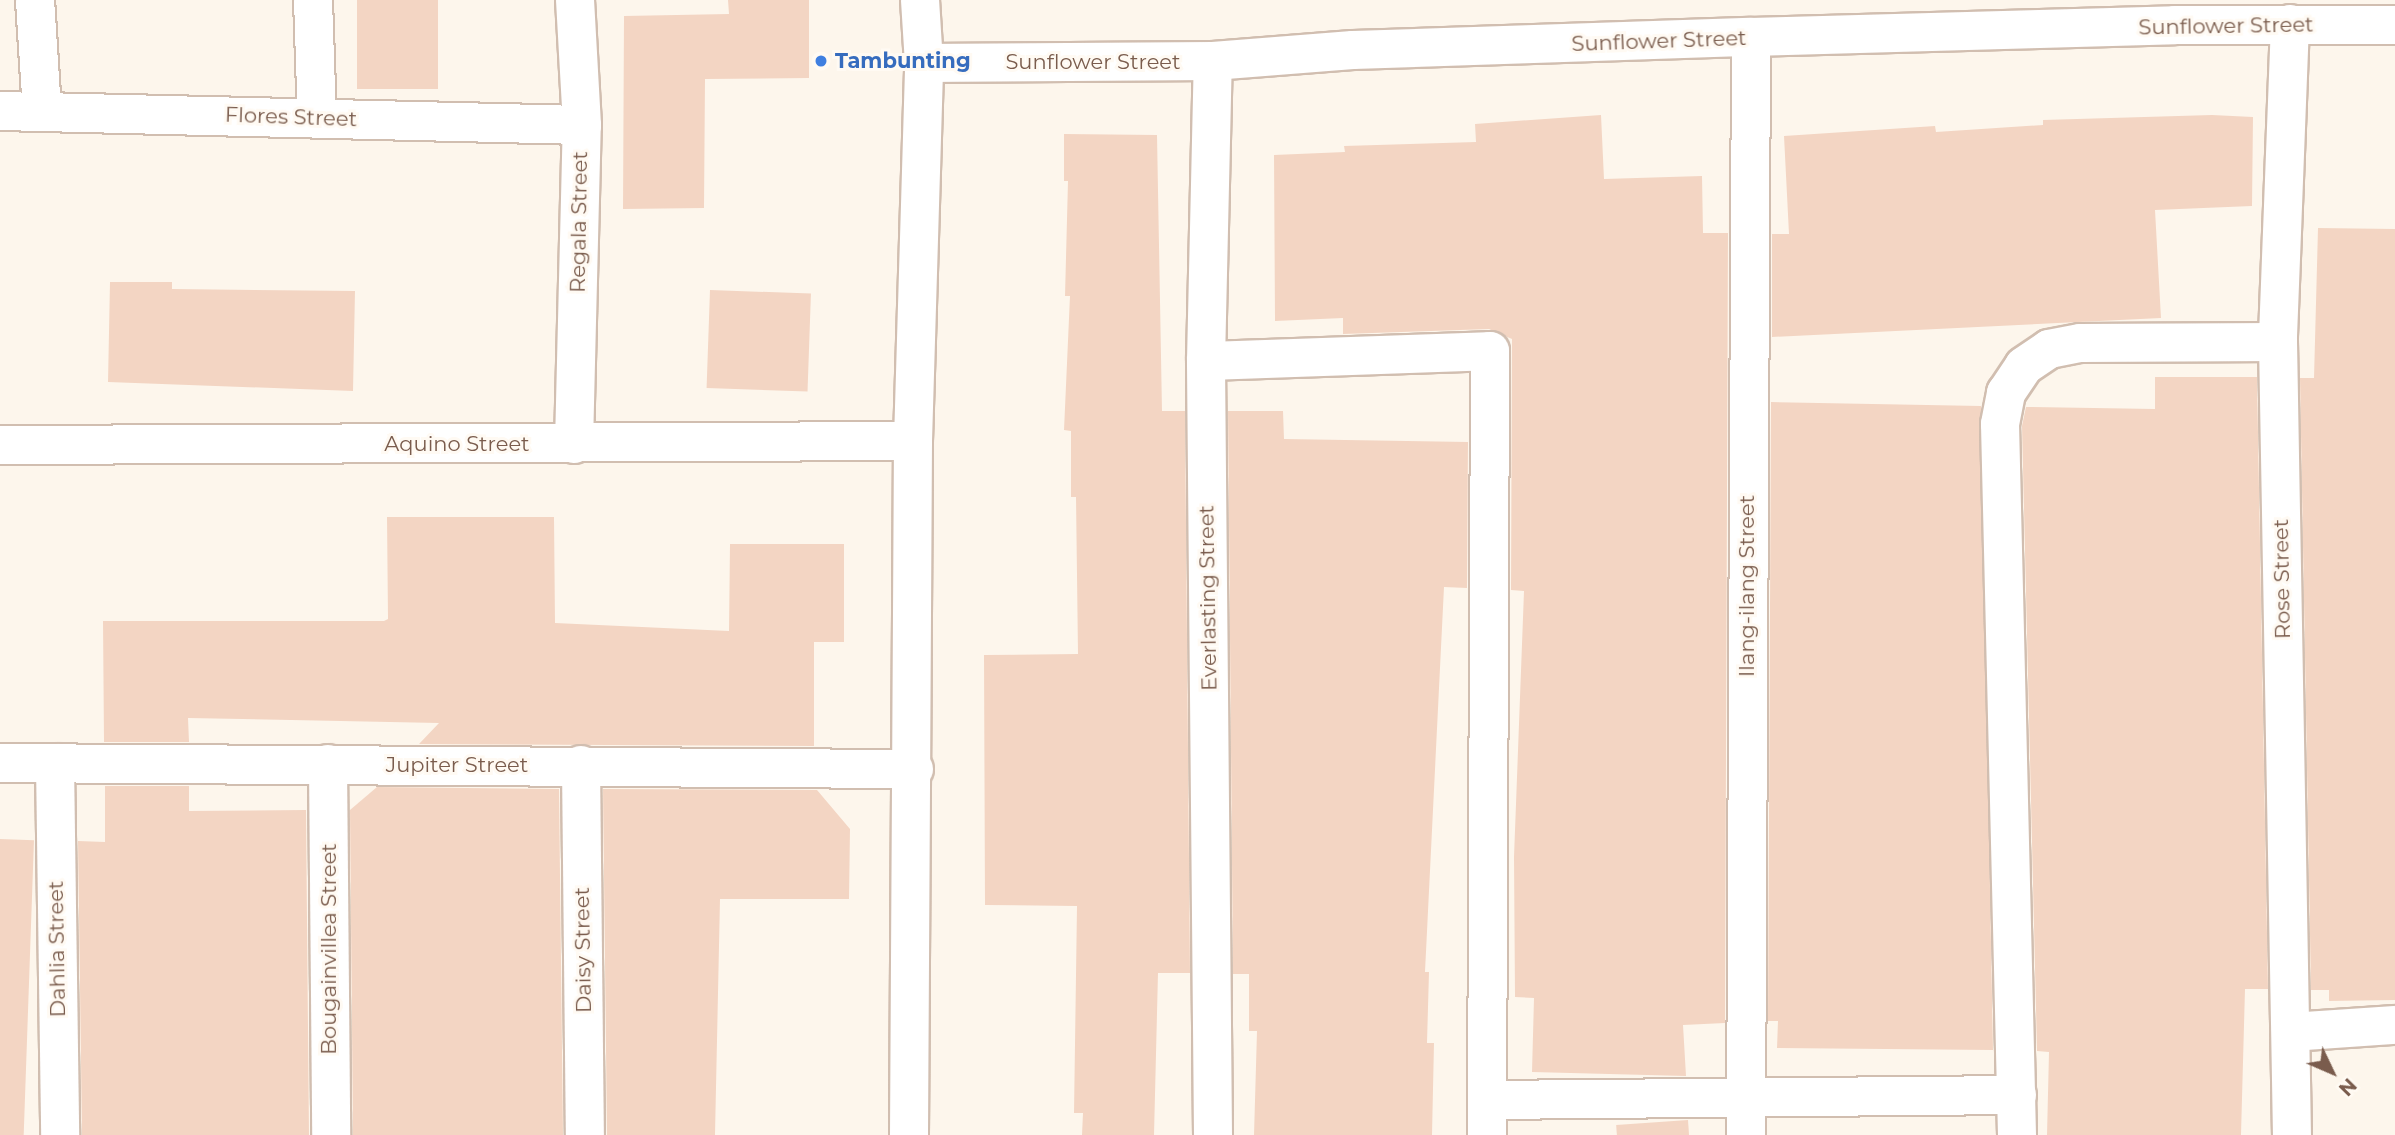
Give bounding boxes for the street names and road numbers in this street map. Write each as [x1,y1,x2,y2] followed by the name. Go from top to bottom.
[2138,12,2314,40] street label: Sunflower Street
[1571,25,1747,57] street label: Sunflower Street
[1005,49,1181,75] street label: Sunflower Street
[225,102,357,132] street label: Flores Street
[565,151,593,293] street label: Regala Street
[384,431,530,457] street label: Aquino Street
[1734,495,1760,677] street label: Ilang-ilang Street
[1194,505,1222,691] street label: Everlasting Street
[2268,519,2296,639] street label: Rose Street
[386,752,528,778] street label: Jupiter Street
[316,843,342,1055] street label: Bougainvillea Street
[43,880,71,1018] street label: Dahlia Street
[569,887,597,1013] street label: Daisy Street

